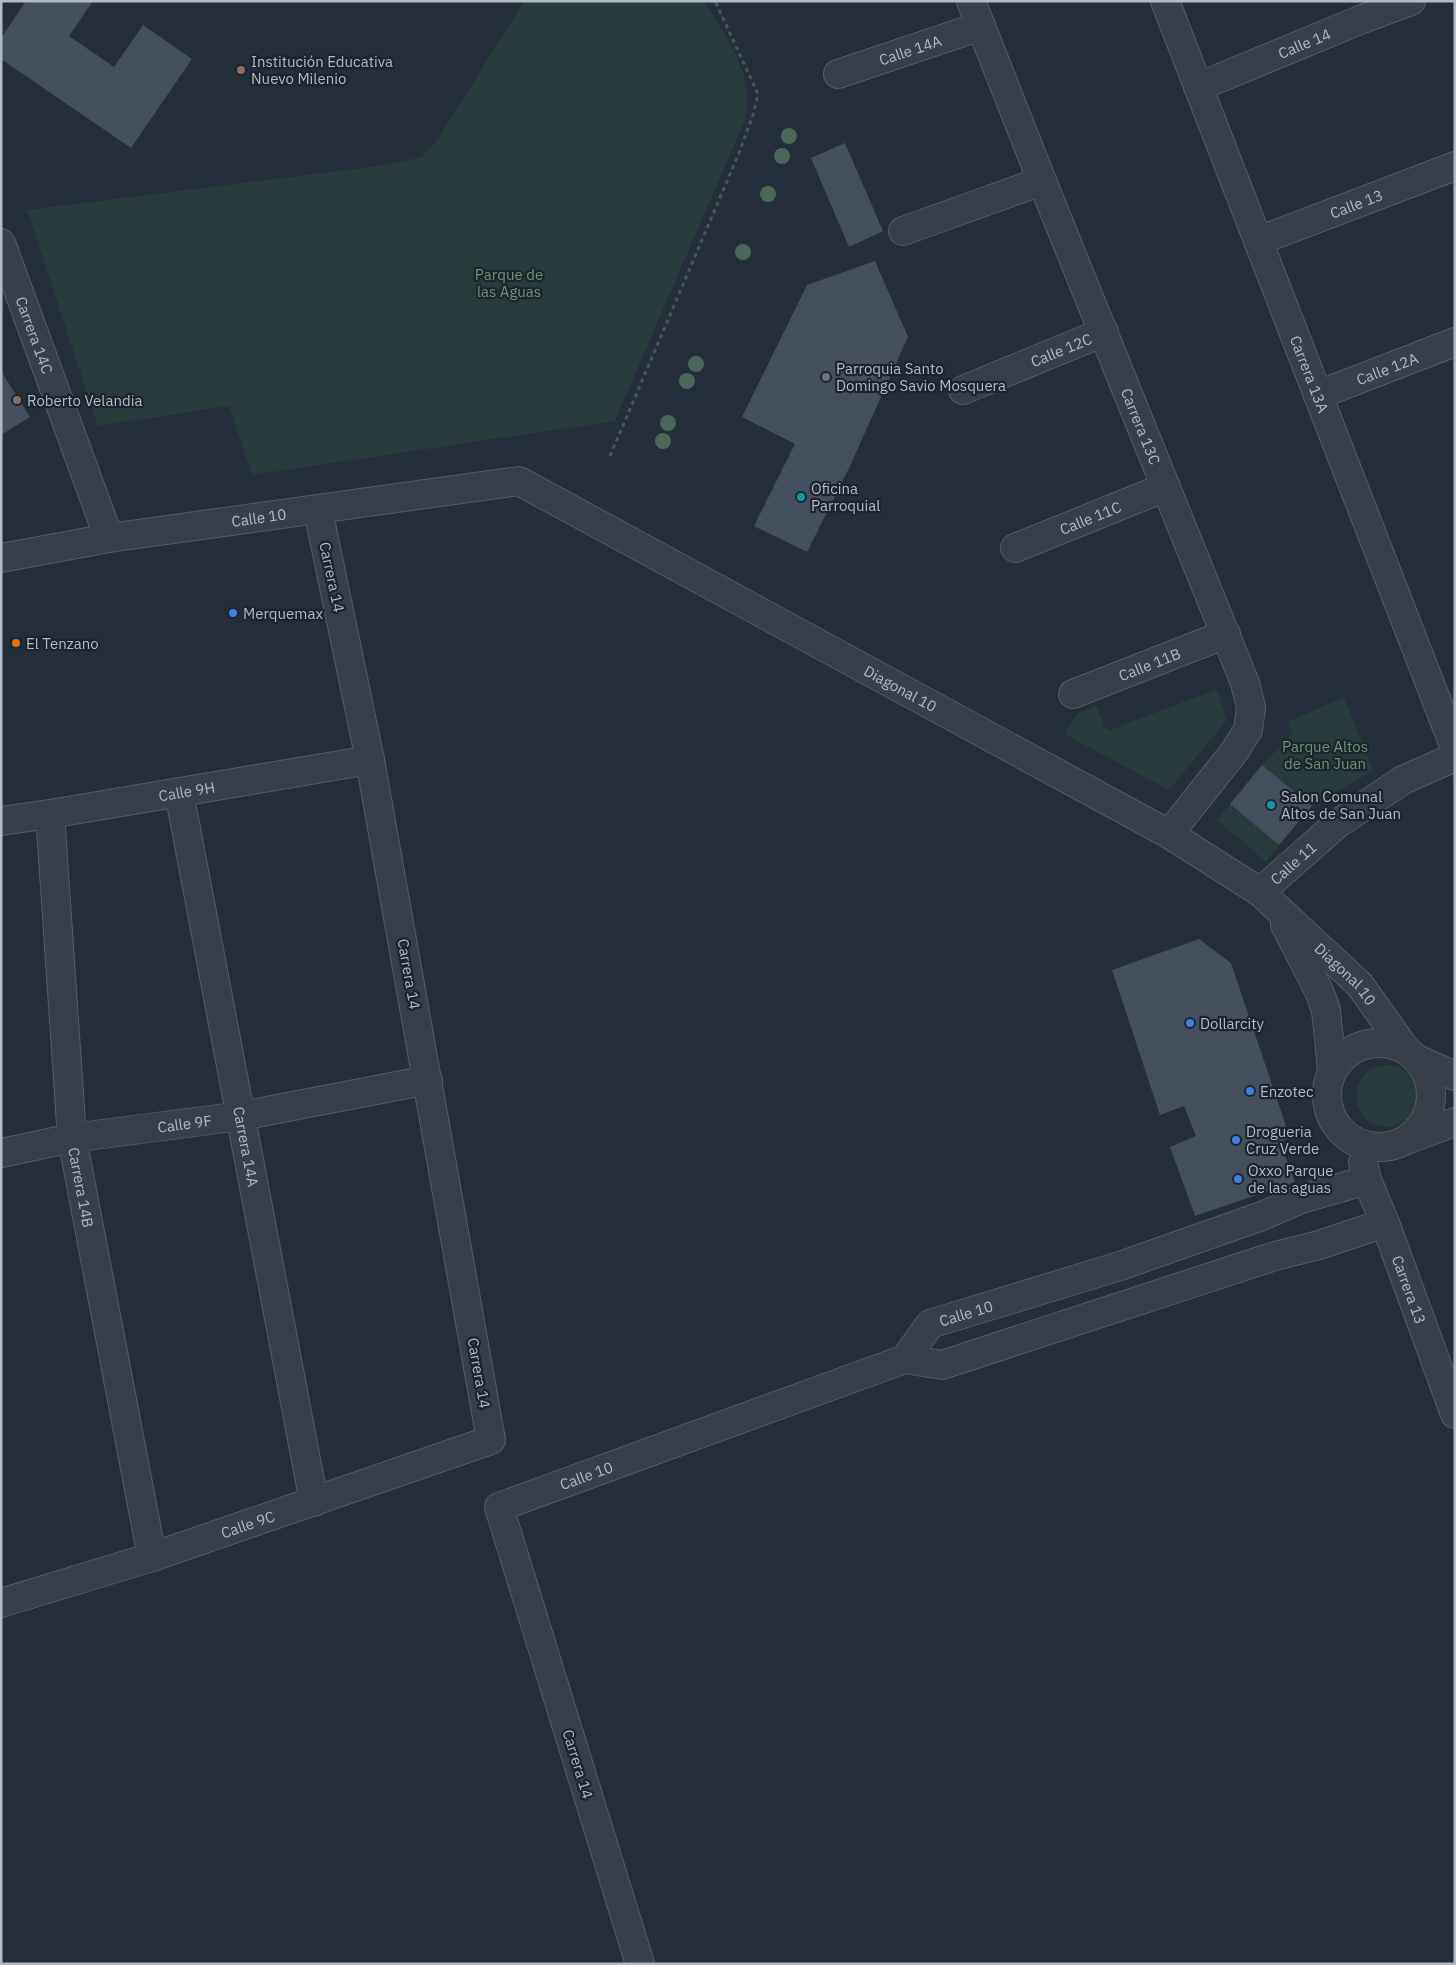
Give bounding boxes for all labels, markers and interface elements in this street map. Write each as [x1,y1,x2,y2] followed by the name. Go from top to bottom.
[1275,24,1333,62] street label: Calle 14
[876,30,944,69] street label: Calle 14A
[251,52,393,88] place label: Institución Educativa Nuevo Milenio
[235,64,247,76] marker: Institución Educativa Nuevo Milenio
[1327,185,1385,222] street label: Calle 13
[475,265,543,301] park label: Parque de las Aguas
[12,294,58,376] street label: Carrera 14C
[1028,329,1095,371] street label: Calle 12C
[1286,333,1333,416] street label: Carrera 13A
[1353,348,1421,389] street label: Calle 12A
[836,359,1006,395] place label: Parroquia Santo Domingo Savio Mosquera
[820,371,832,383] marker: Parroquia Santo Domingo Savio Mosquera
[1117,385,1165,467] street label: Carrera 13C
[27,391,142,410] place label: Roberto Velandia
[11,394,23,406] marker: Roberto Velandia
[811,479,880,515] place label: Oficina Parroquial
[795,491,807,503] marker: Oficina Parroquial
[1057,497,1124,539] street label: Calle 11C
[230,504,287,530] street label: Calle 10
[315,540,349,614] street label: Carrera 14
[243,604,323,623] place label: Merquemax
[227,607,239,619] marker: Merquemax
[26,634,99,653] place label: El Tenzano
[10,637,22,649] marker: El Tenzano
[1116,643,1183,685] street label: Calle 11B
[861,661,940,716] street label: Diagonal 10
[1282,737,1368,773] park label: Parque Altos de San Juan
[157,777,216,805] street label: Calle 9H
[1281,787,1401,823] place label: Salon Comunal Altos de San Juan
[1265,799,1277,811] marker: Salon Comunal Altos de San Juan
[1266,837,1320,888] street label: Calle 11
[393,937,425,1011] street label: Carrera 14
[1311,938,1381,1009] street label: Diagonal 10
[1200,1014,1265,1033] place label: Dollarcity
[1184,1017,1196,1029] marker: Dollarcity
[1260,1082,1314,1101] place label: Enzotec
[1244,1085,1256,1097] marker: Enzotec
[230,1105,263,1189] street label: Carrera 14A
[156,1110,213,1136] street label: Calle 9F
[1246,1122,1319,1158] place label: Drogueria Cruz Verde
[1230,1134,1242,1146] marker: Drogueria Cruz Verde
[64,1146,98,1229] street label: Carrera 14B
[1248,1161,1333,1197] place label: Oxxo Parque de las aguas
[1232,1173,1244,1185] marker: Oxxo Parque de las aguas
[1388,1253,1431,1326] street label: Carrera 13
[937,1296,995,1330] street label: Calle 10
[463,1336,495,1410] street label: Carrera 14
[557,1457,615,1494] street label: Calle 10
[218,1506,277,1542] street label: Calle 9C
[558,1727,598,1801] street label: Carrera 14

